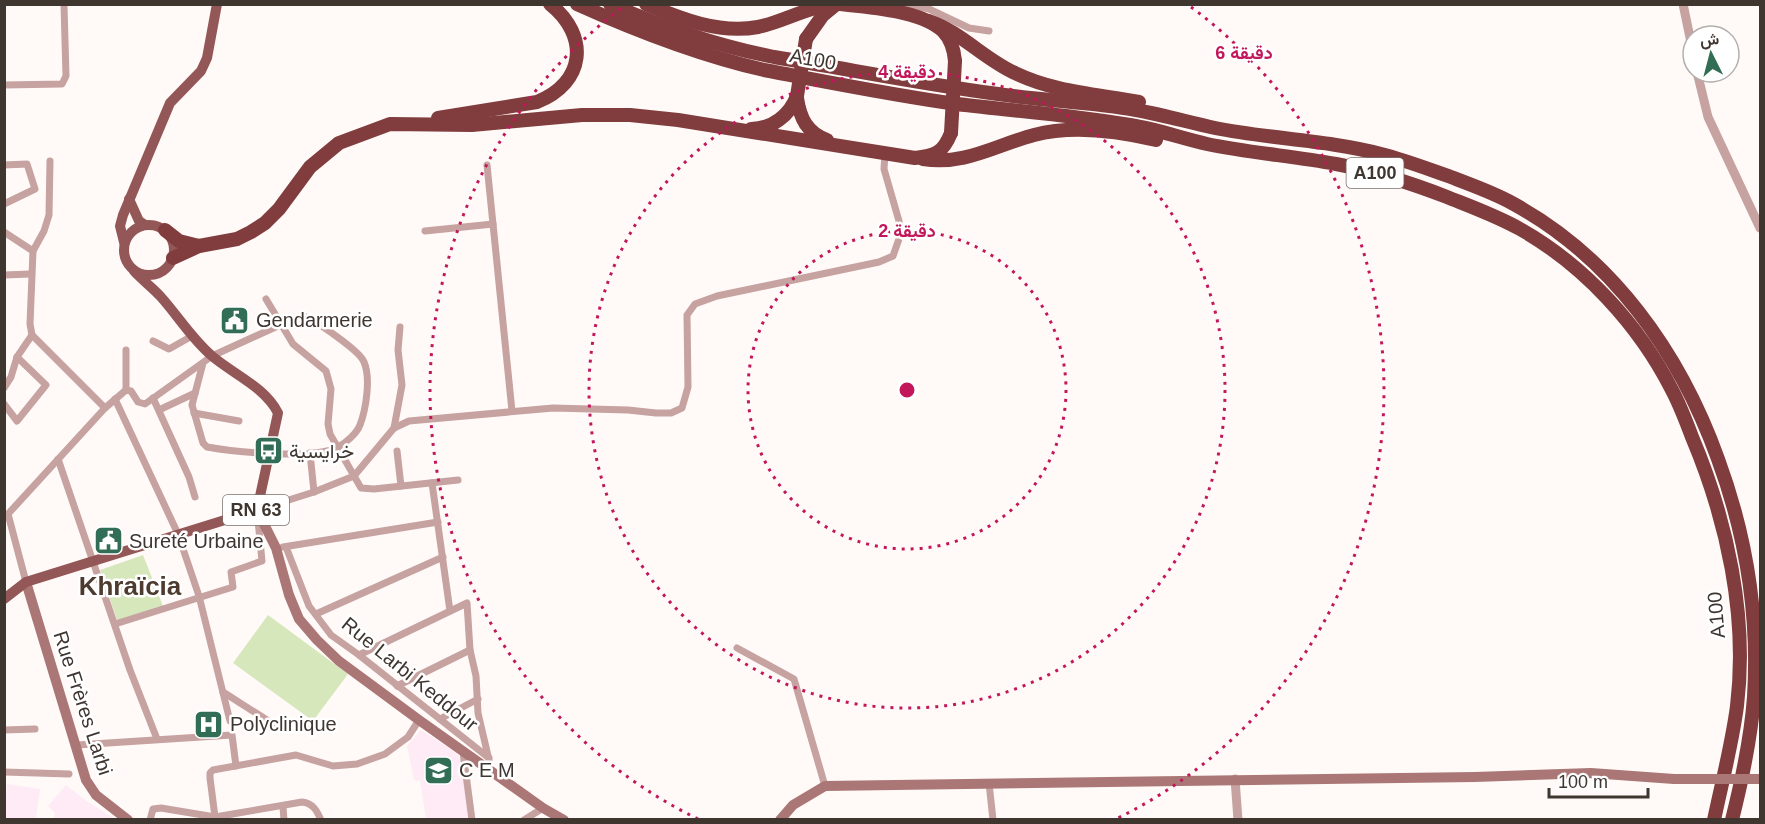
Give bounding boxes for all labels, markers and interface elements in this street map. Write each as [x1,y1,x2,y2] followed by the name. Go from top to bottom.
[1681,24,1741,84] north arrow
[1699,30,1720,50] text: ش
[1215,43,1273,64] text: 6 دقيقة
[788,44,838,74] street label: A100
[878,62,936,83] text: 4 دقيقة
[1346,158,1404,188] road number: A100
[878,221,936,242] text: 2 دقيقة
[219,304,251,336] public building icon: Gendarmerie
[256,309,373,331] place label: Gendarmerie
[897,380,917,400] centre of rings
[252,435,284,467] bus stop icon: خرايسية
[289,440,354,464] place label: خرايسية
[223,495,289,525] road number: RN 63
[92,525,124,557] public building icon: Sureté Urbaine
[129,530,264,552] place label: Sureté Urbaine
[79,571,182,601] district label: Khraïcia
[1703,591,1729,639] street label: A100
[338,613,482,736] street label: Rue Larbi Keddour
[49,628,117,778] street label: Rue Frères Larbi
[193,708,225,740] hospital icon: Polyclinique
[230,713,337,735] place label: Polyclinique
[422,754,454,786] school or university icon: C E M
[459,759,515,781] place label: C E M
[1549,761,1648,799] scale bar
[1558,772,1608,792] text: 100 m

